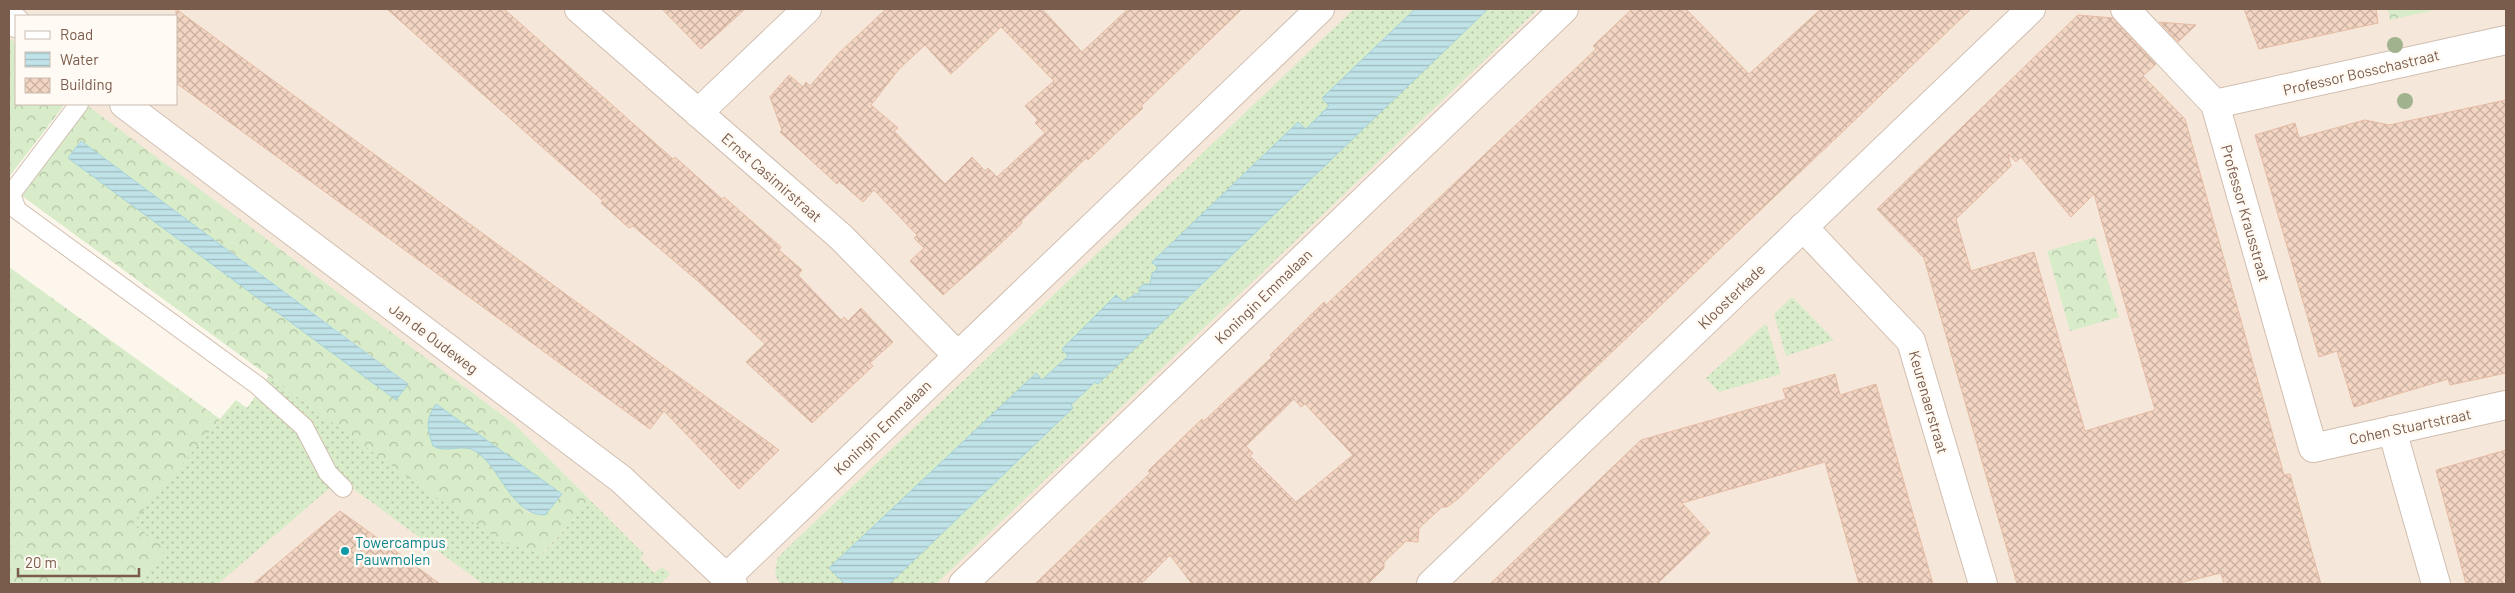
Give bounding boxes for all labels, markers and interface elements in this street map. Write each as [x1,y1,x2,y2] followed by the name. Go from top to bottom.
[15,15,178,105] legend
[60,25,93,43] text: Road
[2281,45,2441,99] street label: Professor Bosschastraat
[60,50,99,68] text: Water
[60,75,113,93] text: Building
[718,129,826,225] street label: Ernst Casimirstraat
[2218,142,2274,284] street label: Professor Krausstraat
[1211,245,1315,347] street label: Koningin Emmalaan
[1694,260,1768,332] street label: Kloosterkade
[386,299,482,377] street label: Jan de Oudeweg
[1906,348,1952,456] street label: Keurenaerstraat
[830,376,934,478] street label: Koningin Emmalaan
[2347,404,2473,448] street label: Cohen Stuartstraat
[355,533,446,568] place label: Towercampus Pauwmolen
[339,545,351,557] marker: Towercampus Pauwmolen
[18,546,139,578] scale bar
[25,553,57,571] text: 20 m

